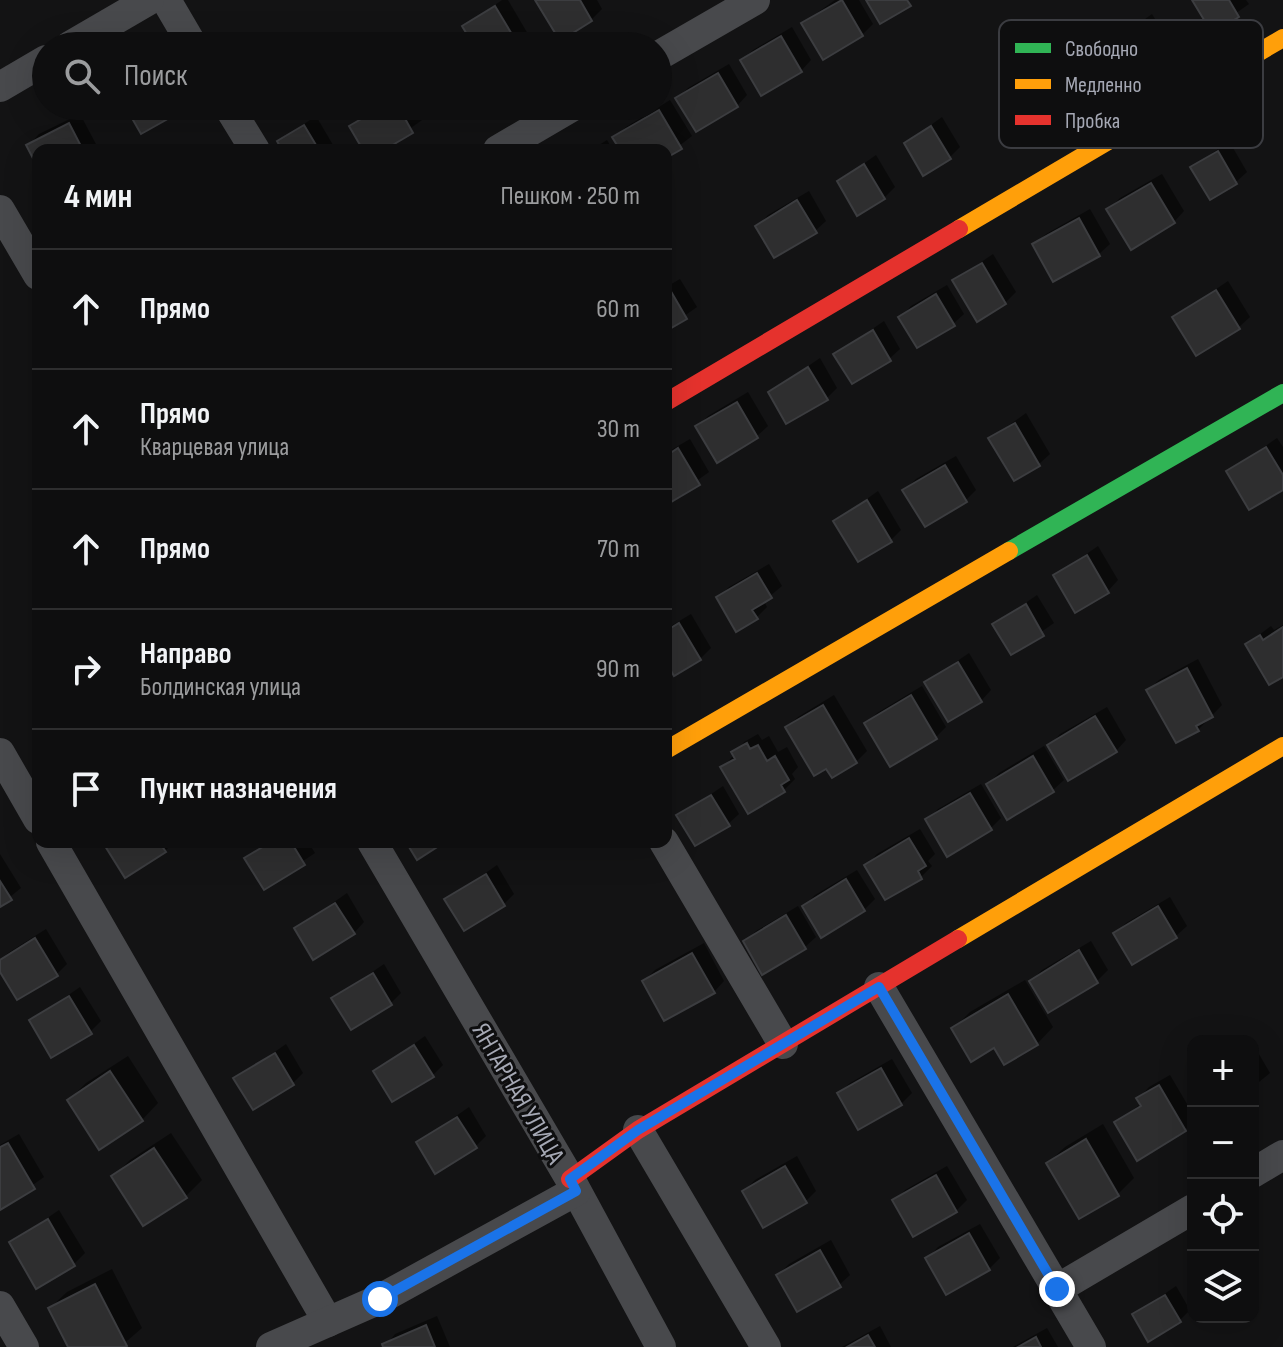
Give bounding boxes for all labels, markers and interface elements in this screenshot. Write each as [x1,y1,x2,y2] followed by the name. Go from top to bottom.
[999,20,1263,148] legend
[32,32,672,120] search box
[1065,36,1138,63] text: Свободно
[60,54,104,98] icon: search
[124,58,187,94] text: Поиск
[1065,72,1142,99] text: Медленно
[1065,108,1120,135] text: Пробка
[64,176,132,217] text: 4 мин
[501,181,640,212] text: Пешком · 250 m
[64,287,108,331] icon: ahead
[140,291,210,327] text: Прямо
[596,294,640,325] text: 60 m
[140,396,210,432] text: Прямо
[64,407,108,451] icon: ahead
[597,414,640,445] text: 30 m
[140,432,289,463] text: Кварцевая улица
[64,527,108,571] icon: ahead
[140,531,210,567] text: Прямо
[597,534,640,565] text: 70 m
[140,636,232,672] text: Направо
[64,647,108,691] icon: right
[596,654,640,685] text: 90 m
[140,672,301,703] text: Болдинская улица
[64,767,108,811] icon: arrive
[140,771,337,807] text: Пункт назначения
[465,1018,571,1170] street label: ЯНТАРНАЯ УЛИЦА
[1187,1035,1259,1323] map controls
[1187,1035,1259,1107] button: +
[1187,1107,1259,1179] button: −
[1187,1179,1259,1251] button: locate
[1187,1251,1259,1323] button: layers
[1039,1271,1075,1307] route end
[362,1281,398,1317] route start

